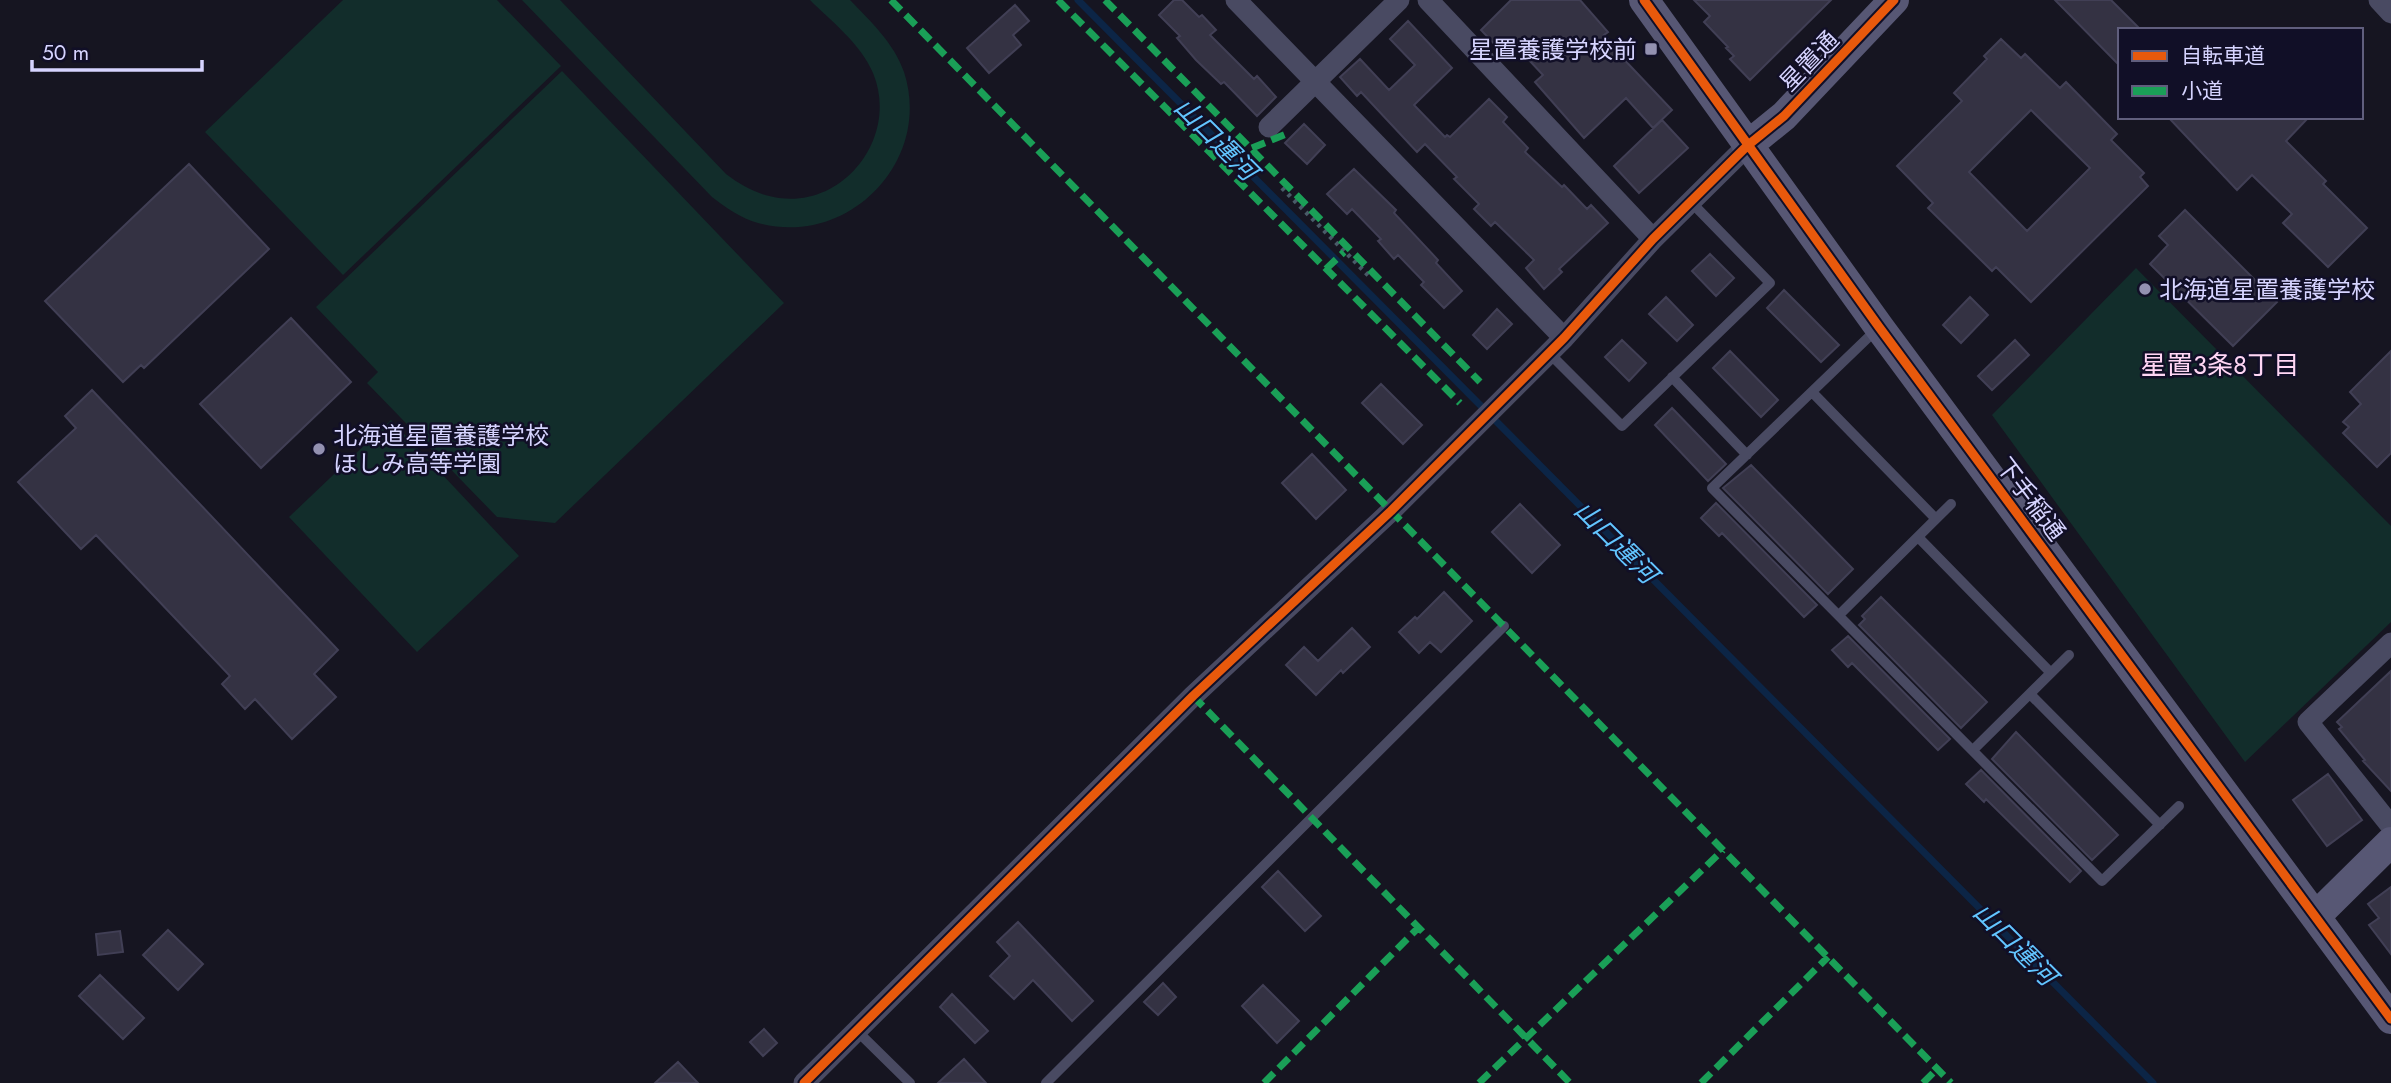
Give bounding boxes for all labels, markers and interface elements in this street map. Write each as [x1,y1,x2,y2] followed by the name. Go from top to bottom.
[1771,23,1847,99] street label: 星置通
[32,28,201,72] scale bar
[2118,28,2363,119] legend
[1469,32,1637,67] place label: 星置養護学校前
[42,38,89,68] text: 50 m
[1643,41,1659,57] marker: 星置養護学校前
[2181,41,2265,71] text: 自転車道
[2181,76,2223,106] text: 小道
[1166,89,1270,193] water label: 山口運河
[2159,272,2375,307] place label: 北海道星置養護学校
[2137,281,2153,297] marker: 北海道星置養護学校
[2141,346,2299,384] district label: 星置3条8丁目
[333,418,549,481] place label: 北海道星置養護学校 ほしみ高等学園
[311,441,327,457] marker: 北海道星置養護学校 ほしみ高等学園
[1988,450,2074,548] street label: 下手稲通
[1566,492,1670,596] water label: 山口運河
[1965,894,2069,998] water label: 山口運河

